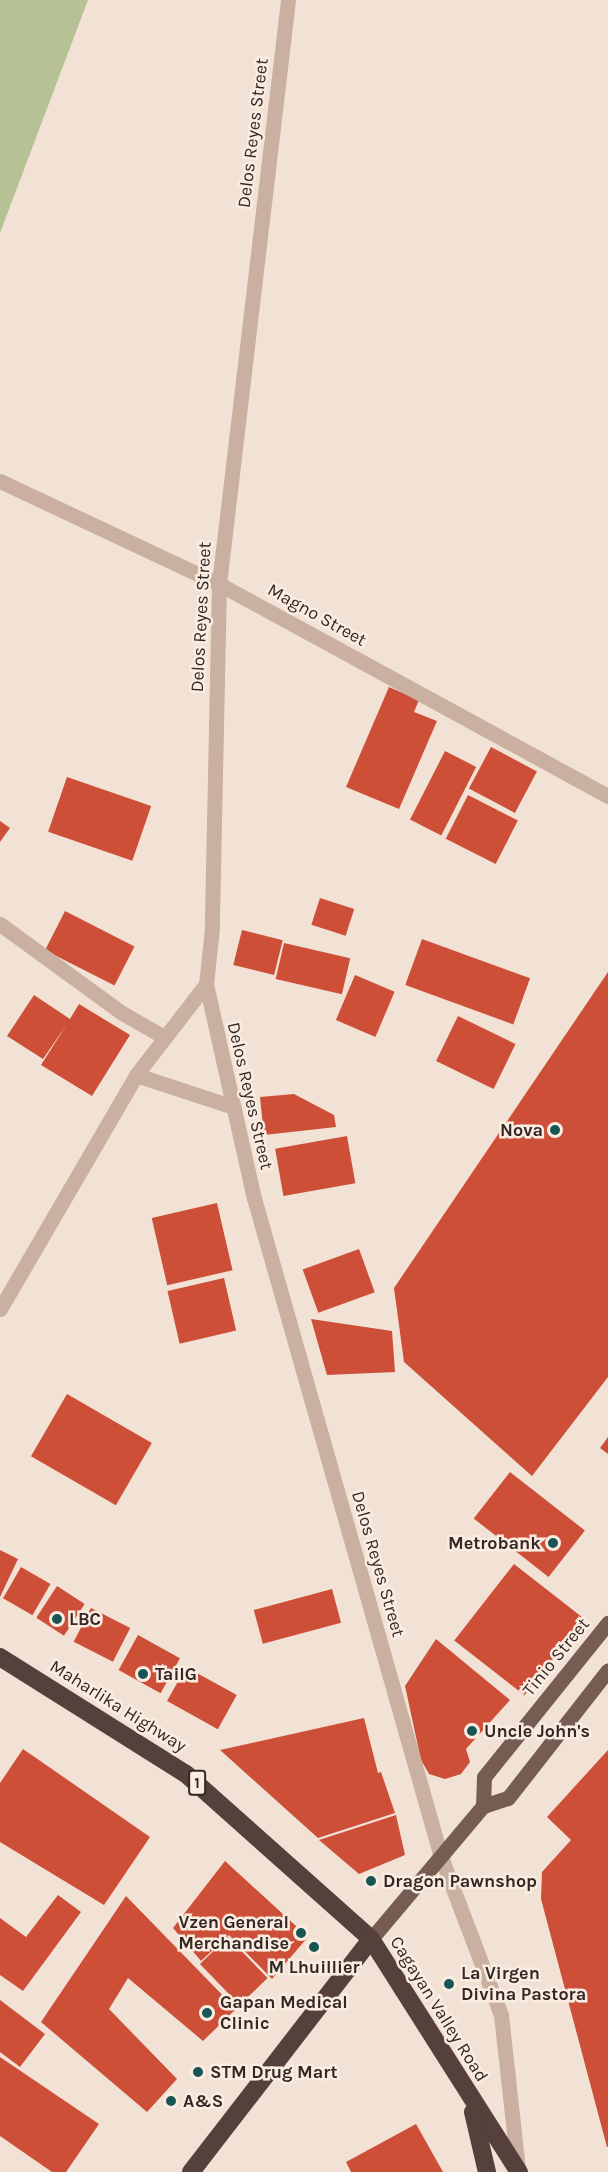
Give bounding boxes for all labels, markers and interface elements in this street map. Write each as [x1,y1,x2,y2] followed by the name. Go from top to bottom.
[233,57,273,209] street label: Delos Reyes Street
[186,541,216,693] street label: Delos Reyes Street
[264,579,370,651] street label: Magno Street
[223,1020,277,1172] street label: Delos Reyes Street
[500,1119,543,1141] place label: Nova
[548,1123,562,1137] marker: Nova
[347,1489,409,1639] street label: Delos Reyes Street
[448,1532,541,1554] place label: Metrobank
[546,1536,560,1550] marker: Metrobank
[69,1608,101,1630] place label: LBC
[50,1612,64,1626] marker: LBC
[518,1614,594,1700] street label: Tinio Street
[46,1655,190,1757] street label: Maharlika Highway
[155,1663,197,1685] place label: TailG
[136,1667,150,1681] marker: TailG
[484,1720,590,1742] place label: Uncle John's
[465,1724,479,1738] marker: Uncle John's
[188,1770,206,1796] road number: 1
[383,1870,537,1892] place label: Dragon Pawnshop
[364,1874,378,1888] marker: Dragon Pawnshop
[178,1912,289,1954] place label: Vzen General Merchandise
[294,1926,308,1940] marker: Vzen General Merchandise
[386,1932,492,2086] street label: Cagayan Valley Road
[307,1940,321,1954] marker: M Lhuillier
[268,1956,360,1978] place label: M Lhuillier
[461,1963,586,2006] place label: La Virgen Divina Pastora
[442,1977,456,1991] marker: La Virgen Divina Pastora
[220,1992,348,2034] place label: Gapan Medical Clinic
[198,2004,216,2022] marker: Gapan Medical Clinic
[210,2061,338,2083] place label: STM Drug Mart
[191,2065,205,2079] marker: STM Drug Mart
[183,2090,223,2112] place label: A&S
[164,2094,178,2108] marker: A&S

